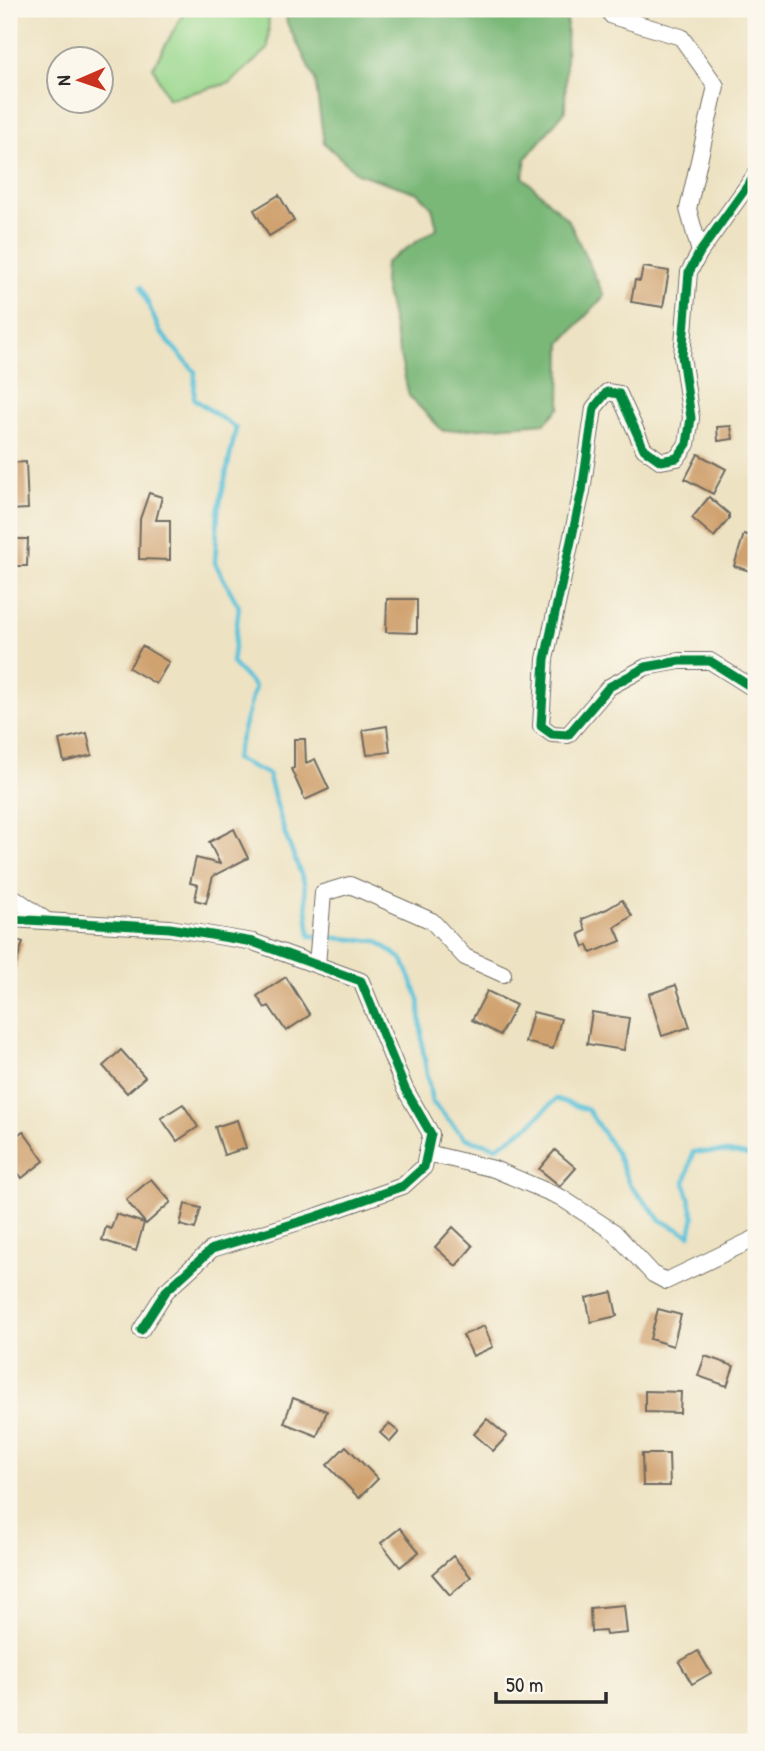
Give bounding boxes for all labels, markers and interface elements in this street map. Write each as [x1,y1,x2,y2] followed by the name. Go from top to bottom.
[46,46,116,116] north arrow
[50,75,76,86] text: N
[496,1660,606,1704] scale bar
[506,1670,543,1699] text: 50 m

